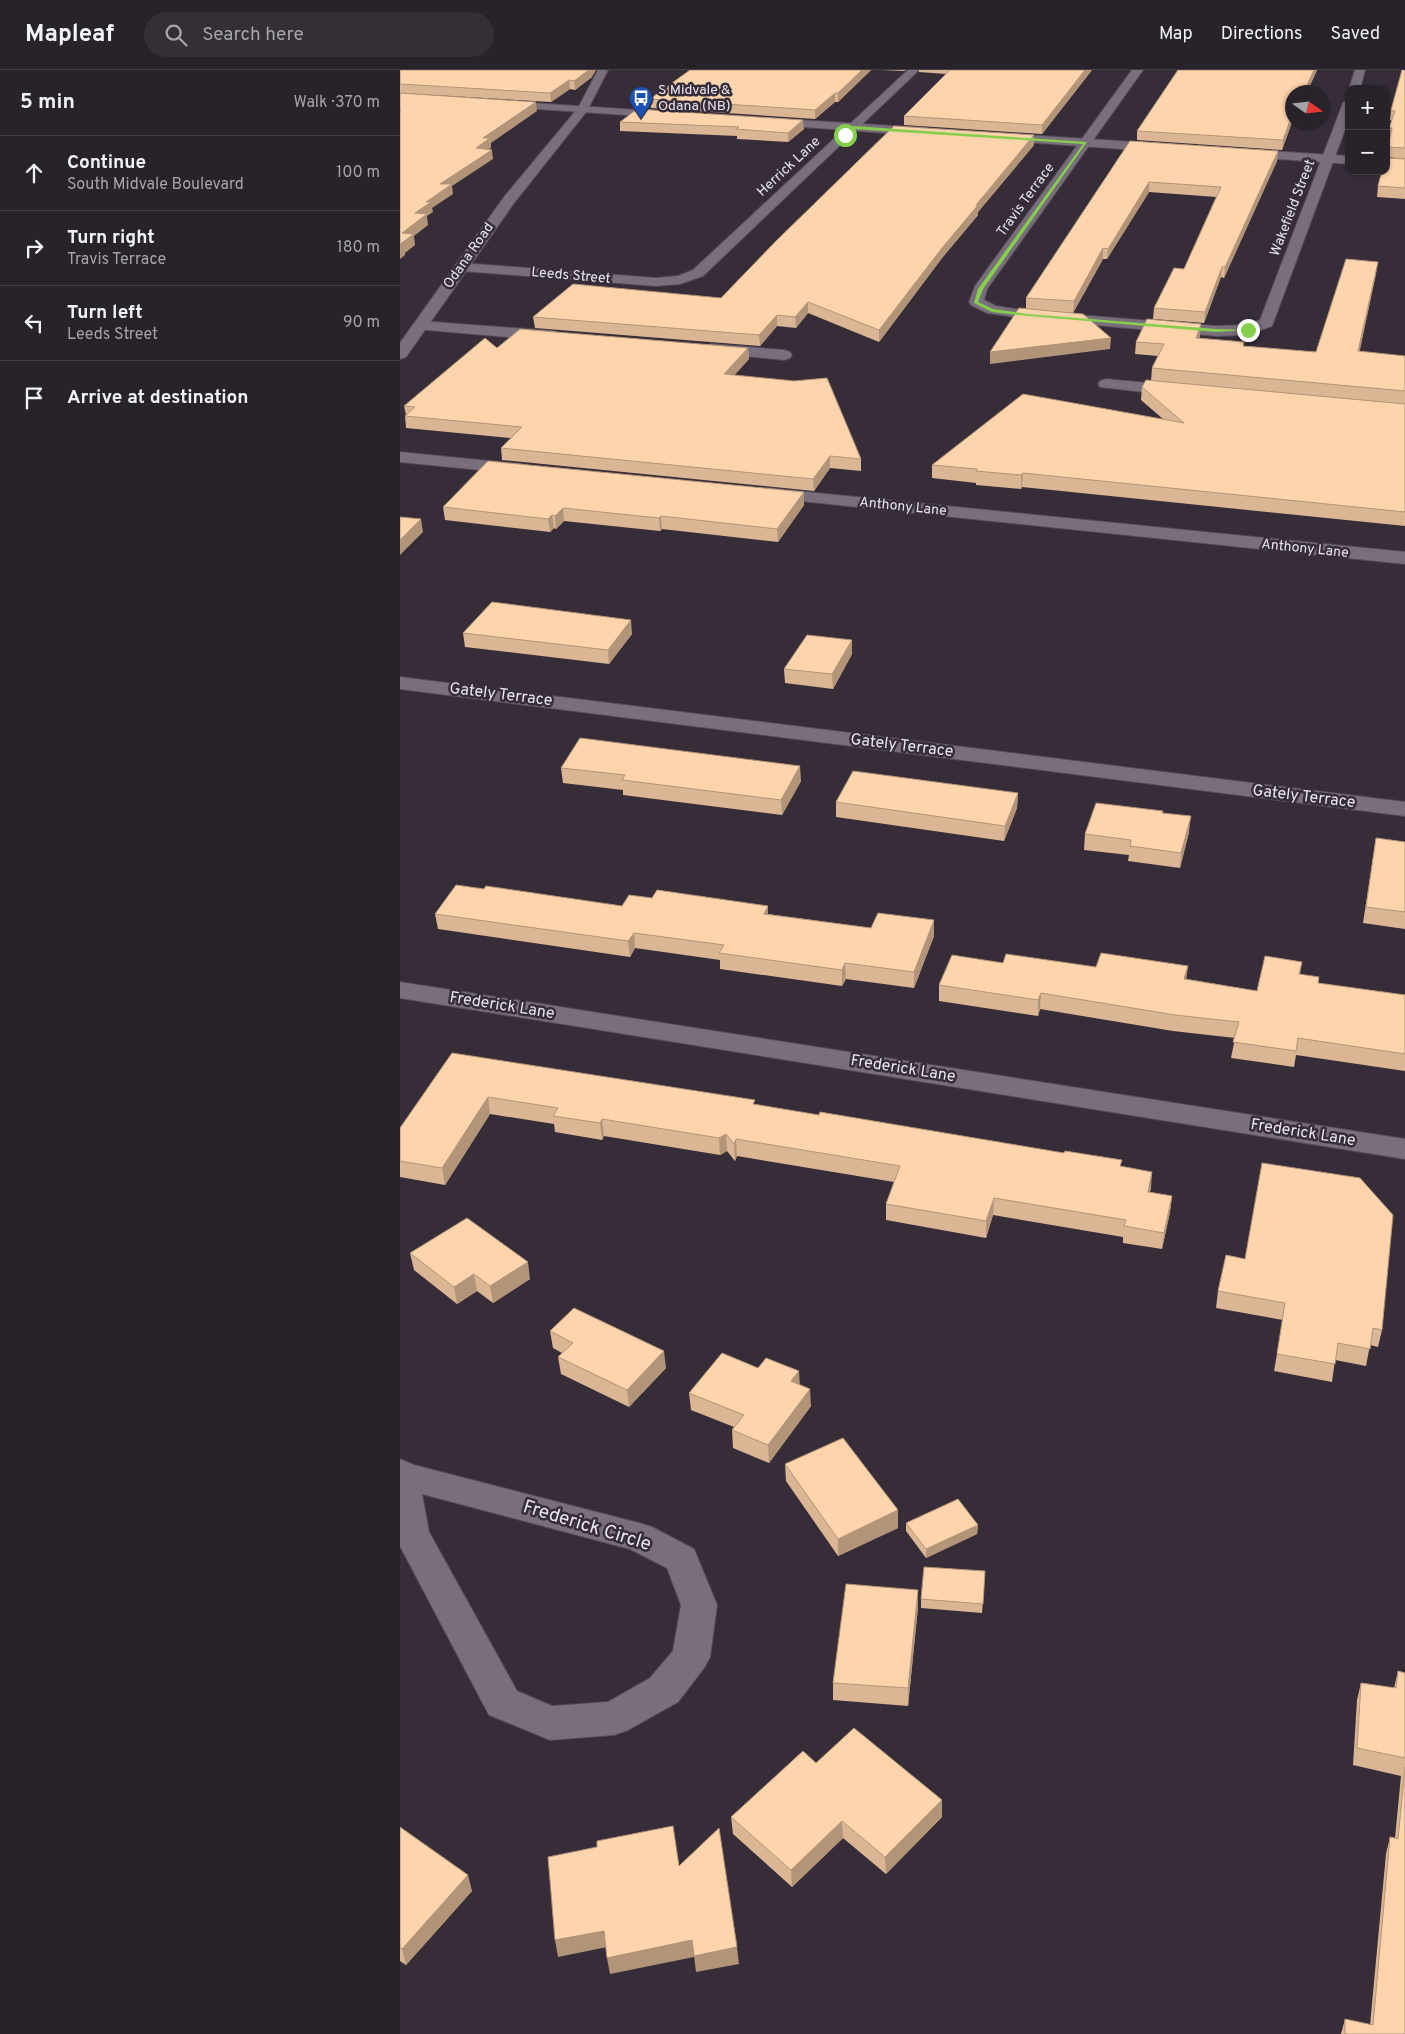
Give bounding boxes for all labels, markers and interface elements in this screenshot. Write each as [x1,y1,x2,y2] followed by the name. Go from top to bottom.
[144,12,494,57] search box
[25,20,114,50] text: Mapleaf
[162,21,190,49] icon: search
[202,23,304,47] text: Search here
[1159,23,1193,46] text: Map
[1221,23,1303,46] text: Directions
[1331,23,1380,46] text: Saved
[658,82,731,115] place label: S Midvale & Odana (NB)
[628,85,654,119] bus stop icon: S Midvale & Odana (NB)
[1285,85,1330,130] north arrow
[1345,85,1390,175] map controls
[1345,85,1390,130] button: +
[20,89,75,116] text: 5 min
[293,93,380,113] text: Walk · 370 m
[834,124,857,147] route start
[1345,130,1390,175] button: −
[754,133,824,201] street label: Herrick Lane
[67,151,146,175] text: Continue
[1267,157,1319,259] street label: Wakefield Street
[20,159,48,187] icon: ahead
[994,160,1058,240] street label: Travis Terrace
[336,163,380,183] text: 100 m
[67,175,244,195] text: South Midvale Boulevard
[440,220,498,292] street label: Odana Road
[67,226,155,250] text: Turn right
[20,234,48,262] icon: right
[337,238,380,258] text: 180 m
[67,250,166,270] text: Travis Terrace
[531,264,611,288] street label: Leeds Street
[67,301,143,325] text: Turn left
[20,309,48,337] icon: left
[343,313,380,333] text: 90 m
[1237,319,1260,342] route end
[67,325,158,345] text: Leeds Street
[20,384,48,412] icon: arrive
[67,386,248,410] text: Arrive at destination
[859,494,947,520] street label: Anthony Lane
[1261,536,1349,562] street label: Anthony Lane
[448,679,554,711] street label: Gately Terrace
[849,730,955,762] street label: Gately Terrace
[1251,781,1357,813] street label: Gately Terrace
[448,988,556,1024] street label: Frederick Lane
[849,1051,957,1087] street label: Frederick Lane
[1249,1115,1357,1151] street label: Frederick Lane
[520,1495,654,1557] street label: Frederick Circle

